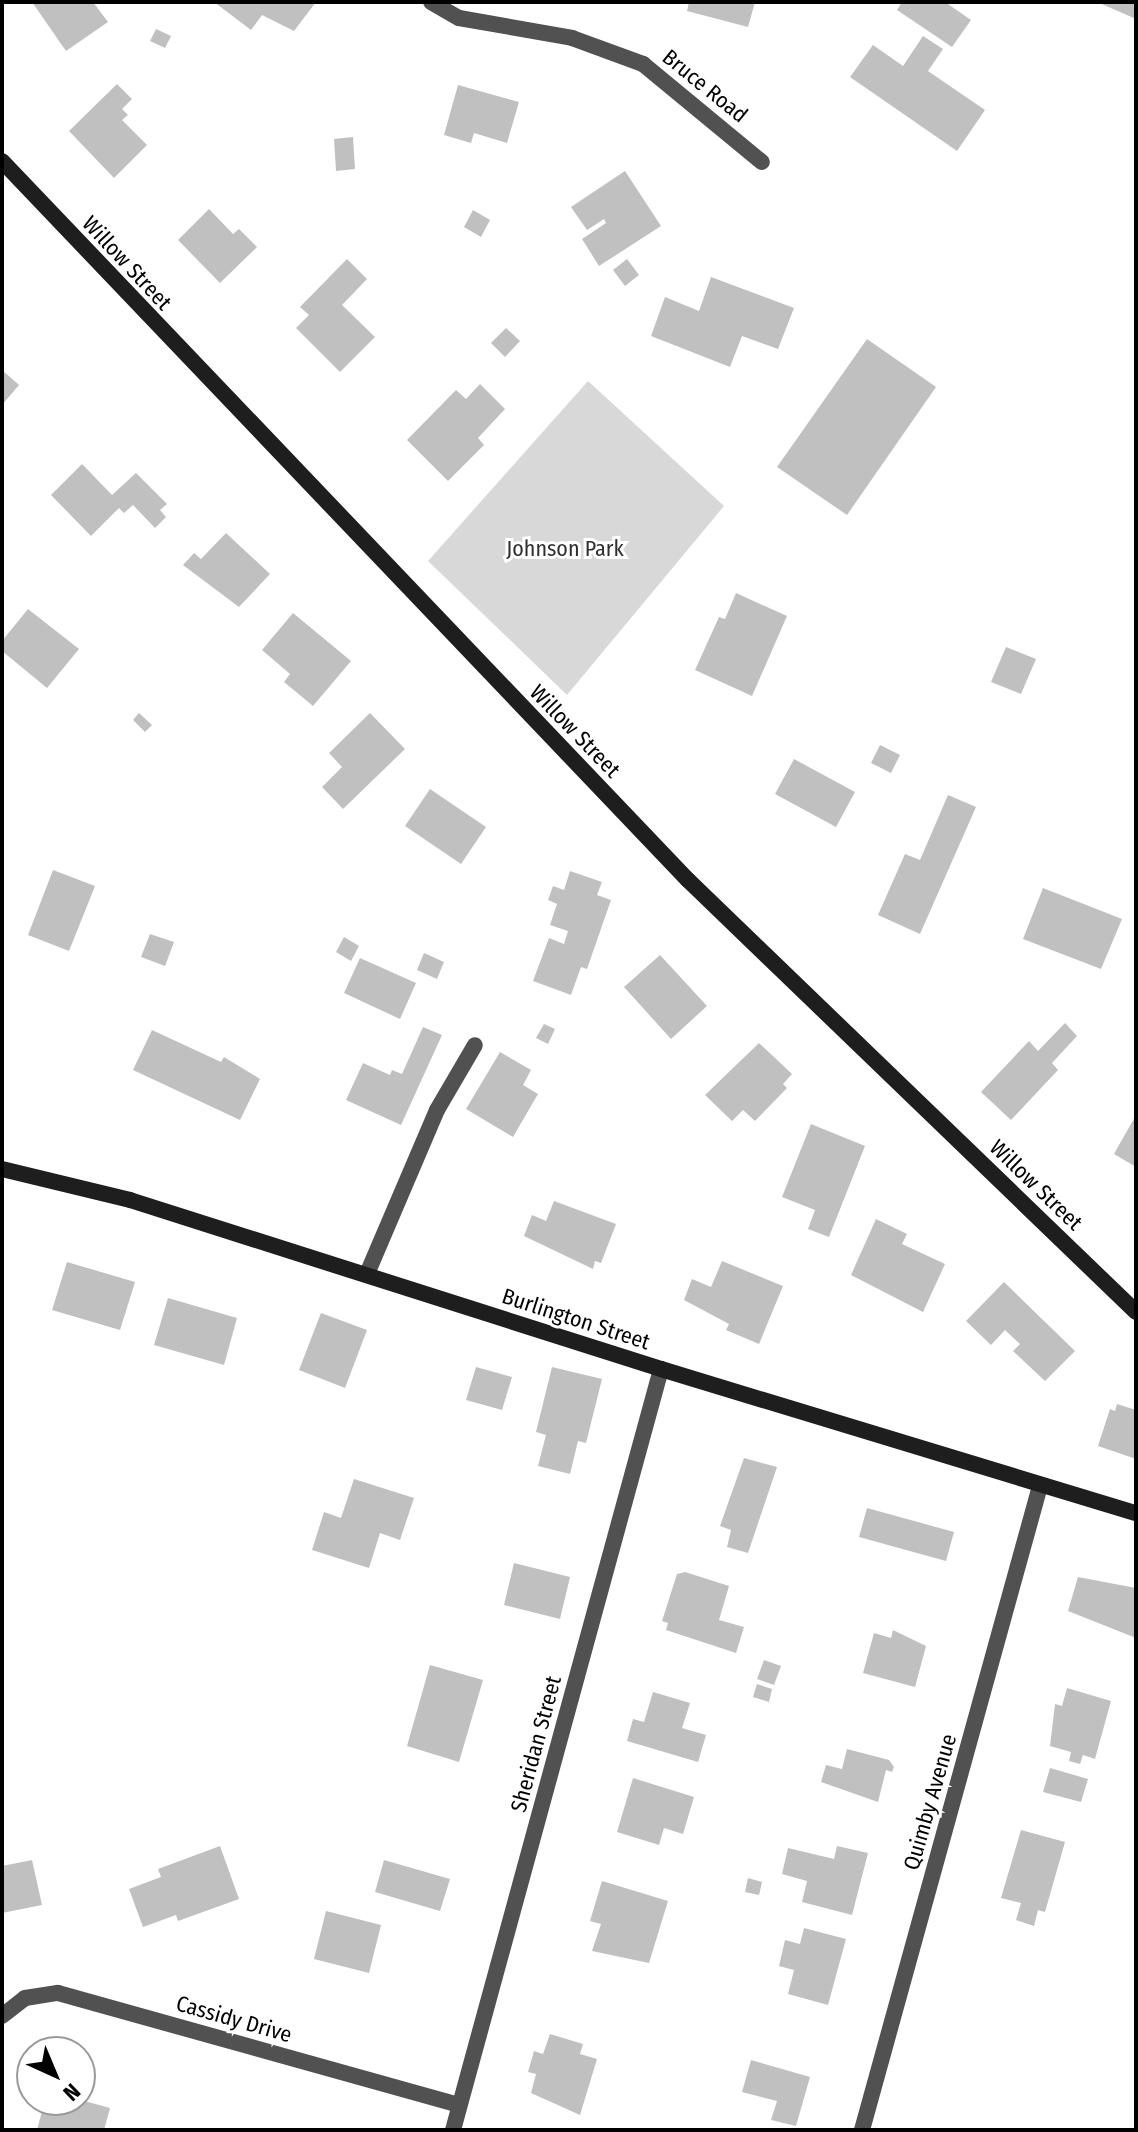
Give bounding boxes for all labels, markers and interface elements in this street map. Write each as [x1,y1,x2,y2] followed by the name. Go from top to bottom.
[657,44,753,128] street label: Bruce Road
[77,211,177,315] street label: Willow Street
[506,536,624,562] park label: Johnson Park
[524,679,626,783] street label: Willow Street
[984,1134,1088,1236] street label: Willow Street
[499,1283,653,1355] street label: Burlington Street
[505,1673,567,1815] street label: Sheridan Street
[898,1731,962,1873] street label: Quimby Avenue
[173,1990,295,2048] street label: Cassidy Drive
[16,2036,96,2116] north arrow
[58,2078,86,2106] text: N

